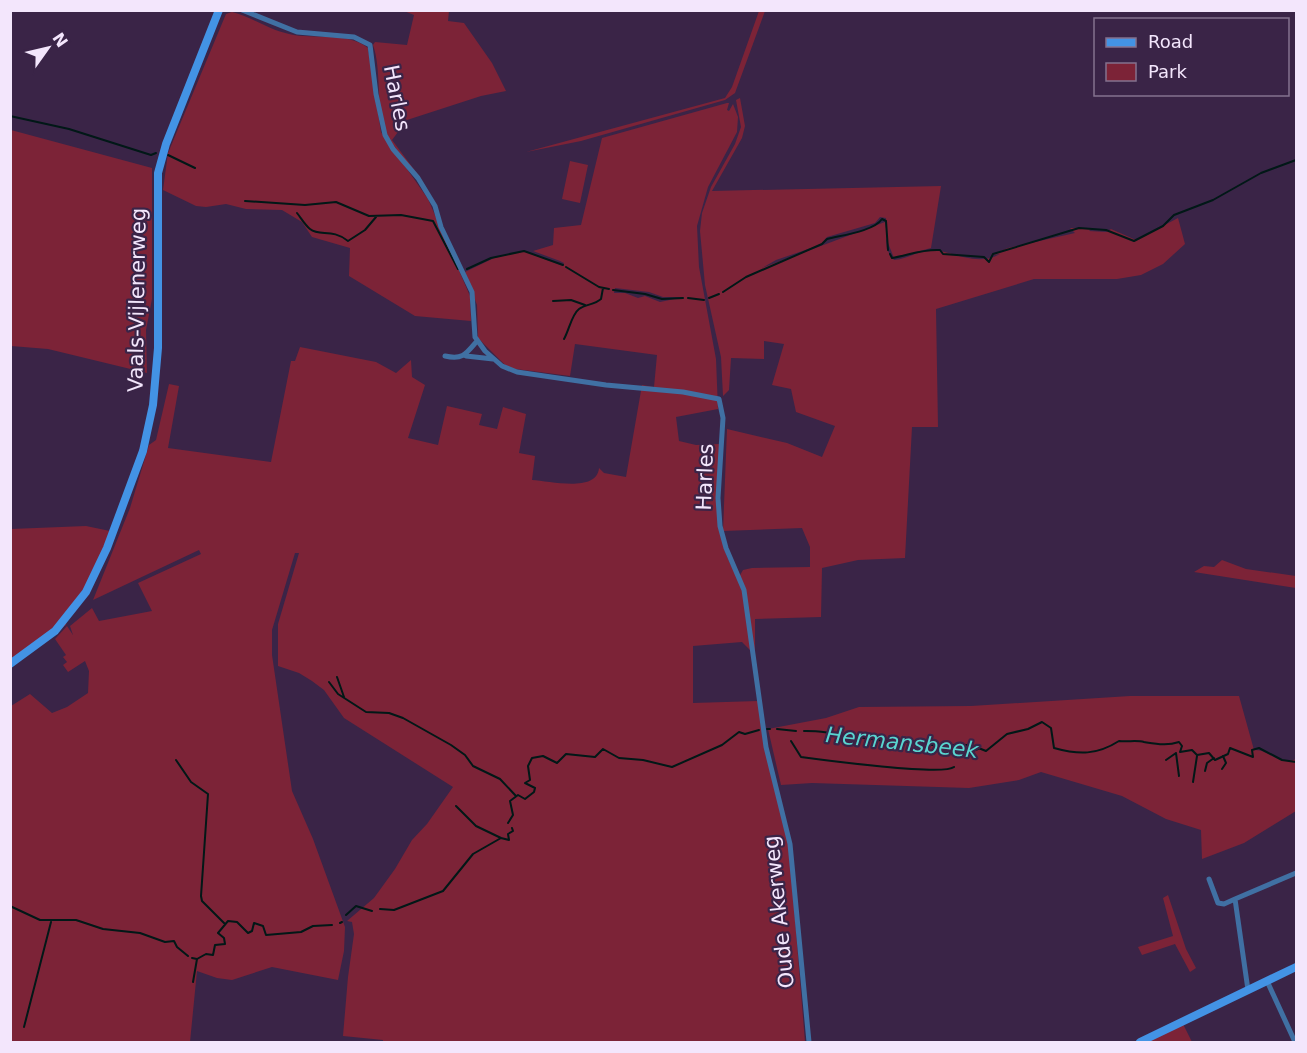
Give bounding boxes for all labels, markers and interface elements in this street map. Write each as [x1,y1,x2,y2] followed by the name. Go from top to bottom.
[18,18,78,78] north arrow
[1094,18,1289,96] legend
[48,29,72,51] text: N
[1148,31,1193,52] text: Road
[1148,61,1187,82] text: Park
[379,63,415,133] street label: Harles
[123,208,151,392] street label: Vaals-Vijlenerweg
[692,443,718,511] street label: Harles
[824,722,981,763] water label: Hermansbeek
[759,834,799,990] street label: Oude Akerweg

